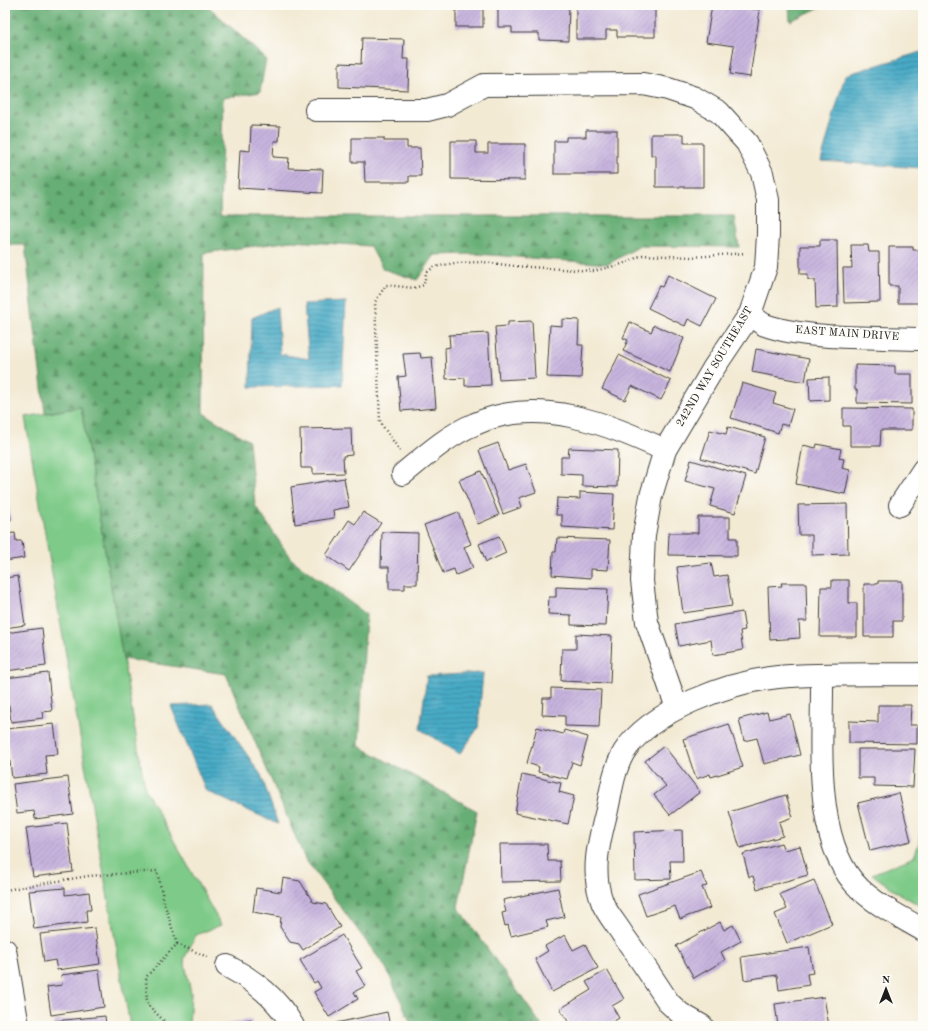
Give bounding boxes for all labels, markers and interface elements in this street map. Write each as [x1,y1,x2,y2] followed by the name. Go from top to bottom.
[675,305,755,429] street label: 242ND WAY SOUTHEAST
[795,325,899,343] street label: EAST MAIN DRIVE
[866,969,906,1009] north arrow
[882,975,891,986] text: N

